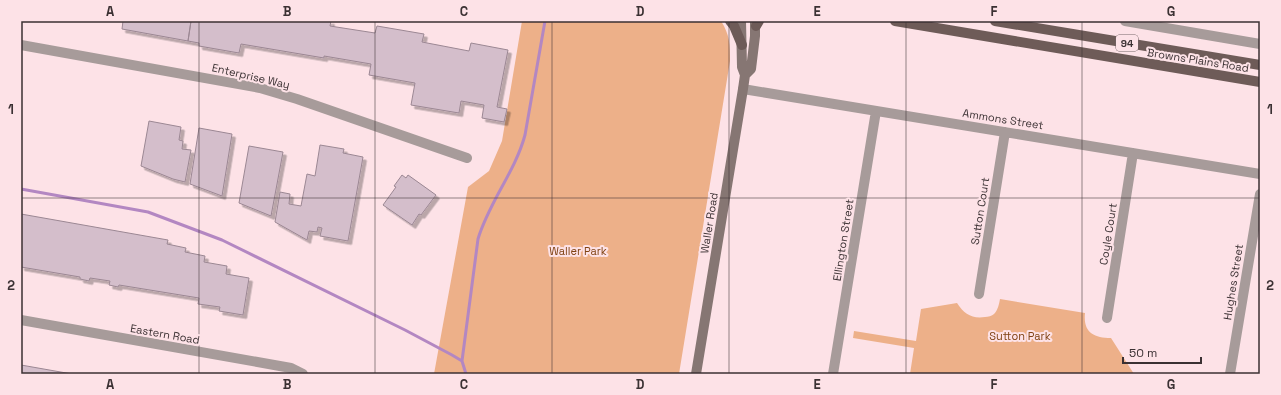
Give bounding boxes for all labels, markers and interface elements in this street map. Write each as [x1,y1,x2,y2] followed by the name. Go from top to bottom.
[106,3,115,20] text: A
[283,3,292,20] text: B
[460,3,468,20] text: C
[636,3,645,20] text: D
[813,3,821,20] text: E
[991,3,998,20] text: F
[1167,3,1175,20] text: G
[1116,35,1138,51] road number: 94
[1146,45,1250,75] street label: Browns Plains Road
[211,60,291,92] street label: Enterprise Way
[8,101,14,118] text: 1
[1267,101,1273,118] text: 1
[962,106,1044,132] street label: Ammons Street
[968,176,992,246] street label: Sutton Court
[697,191,721,255] street label: Waller Road
[830,198,856,282] street label: Ellington Street
[1096,202,1120,266] street label: Coyle Court
[1220,243,1246,321] street label: Hughes Street
[549,244,607,258] park label: Waller Park
[7,277,15,294] text: 2
[1266,277,1274,294] text: 2
[129,321,201,347] street label: Eastern Road
[989,329,1051,343] park label: Sutton Park
[1123,339,1201,365] scale bar
[1129,345,1157,361] text: 50 m
[106,376,115,393] text: A
[283,376,292,393] text: B
[460,376,468,393] text: C
[636,376,645,393] text: D
[813,376,821,393] text: E
[991,376,998,393] text: F
[1167,376,1175,393] text: G

